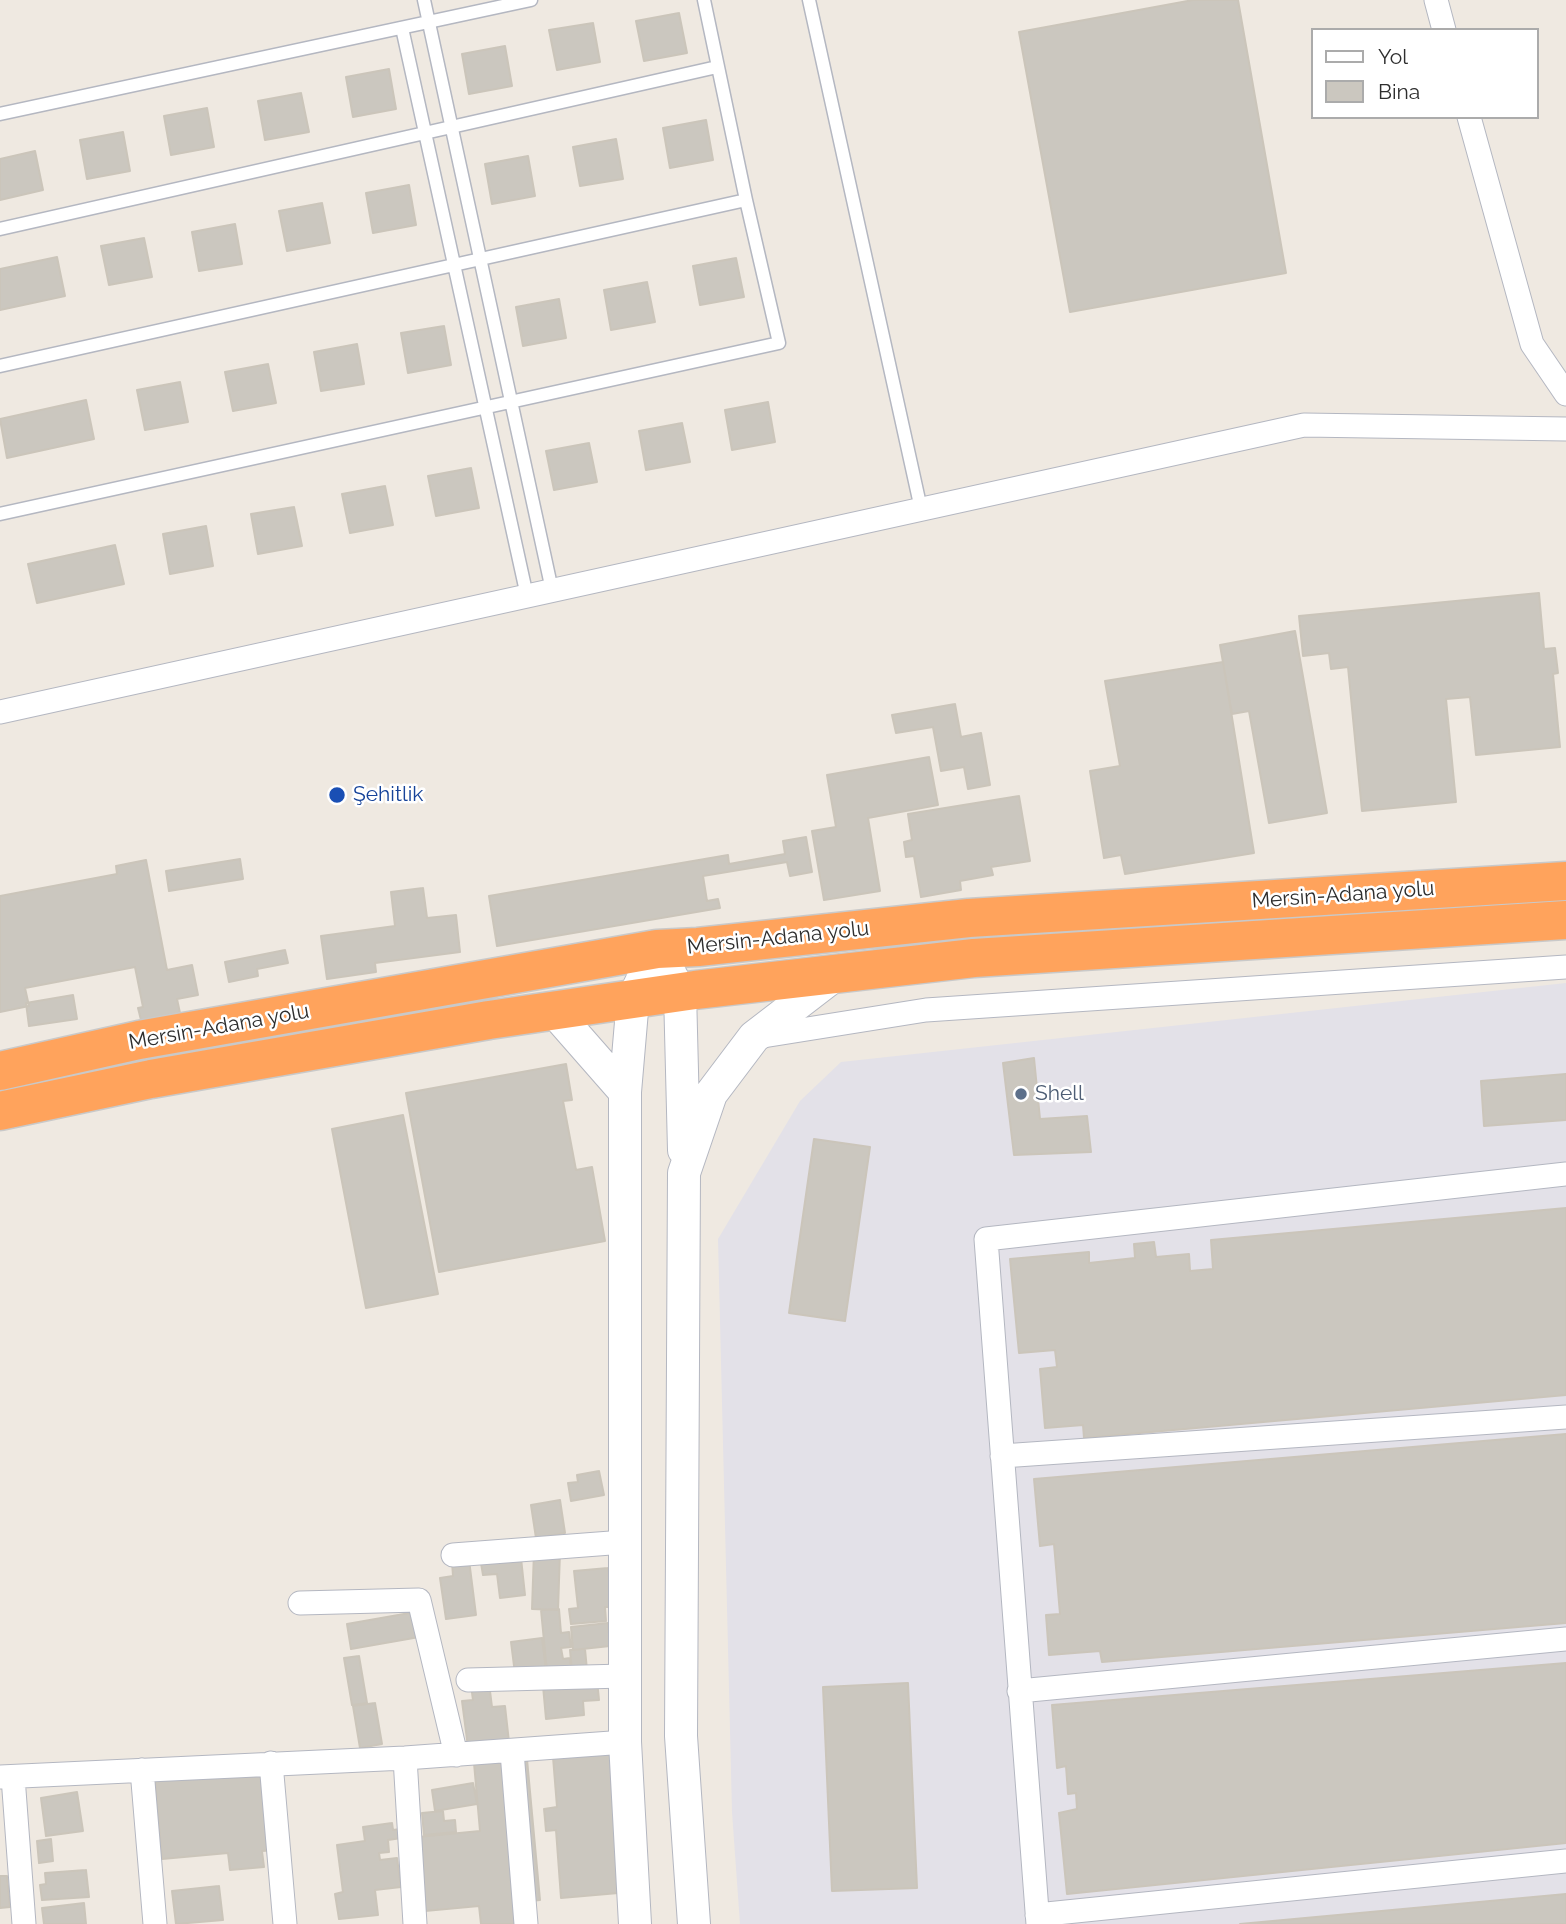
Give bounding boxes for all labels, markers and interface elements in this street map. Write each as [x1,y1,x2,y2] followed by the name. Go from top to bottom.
[1310,28,1538,119] legend
[1378,44,1408,69] text: Yol
[1378,79,1420,104] text: Bina
[353,782,423,808] place label: Şehitlik
[327,785,347,805] marker: Şehitlik
[1251,876,1435,914] street label: Mersin-Adana yolu
[686,916,870,960] street label: Mersin-Adana yolu
[127,999,311,1055] street label: Mersin-Adana yolu
[1035,1081,1084,1107] place label: Shell
[1013,1086,1029,1102] marker: Shell

